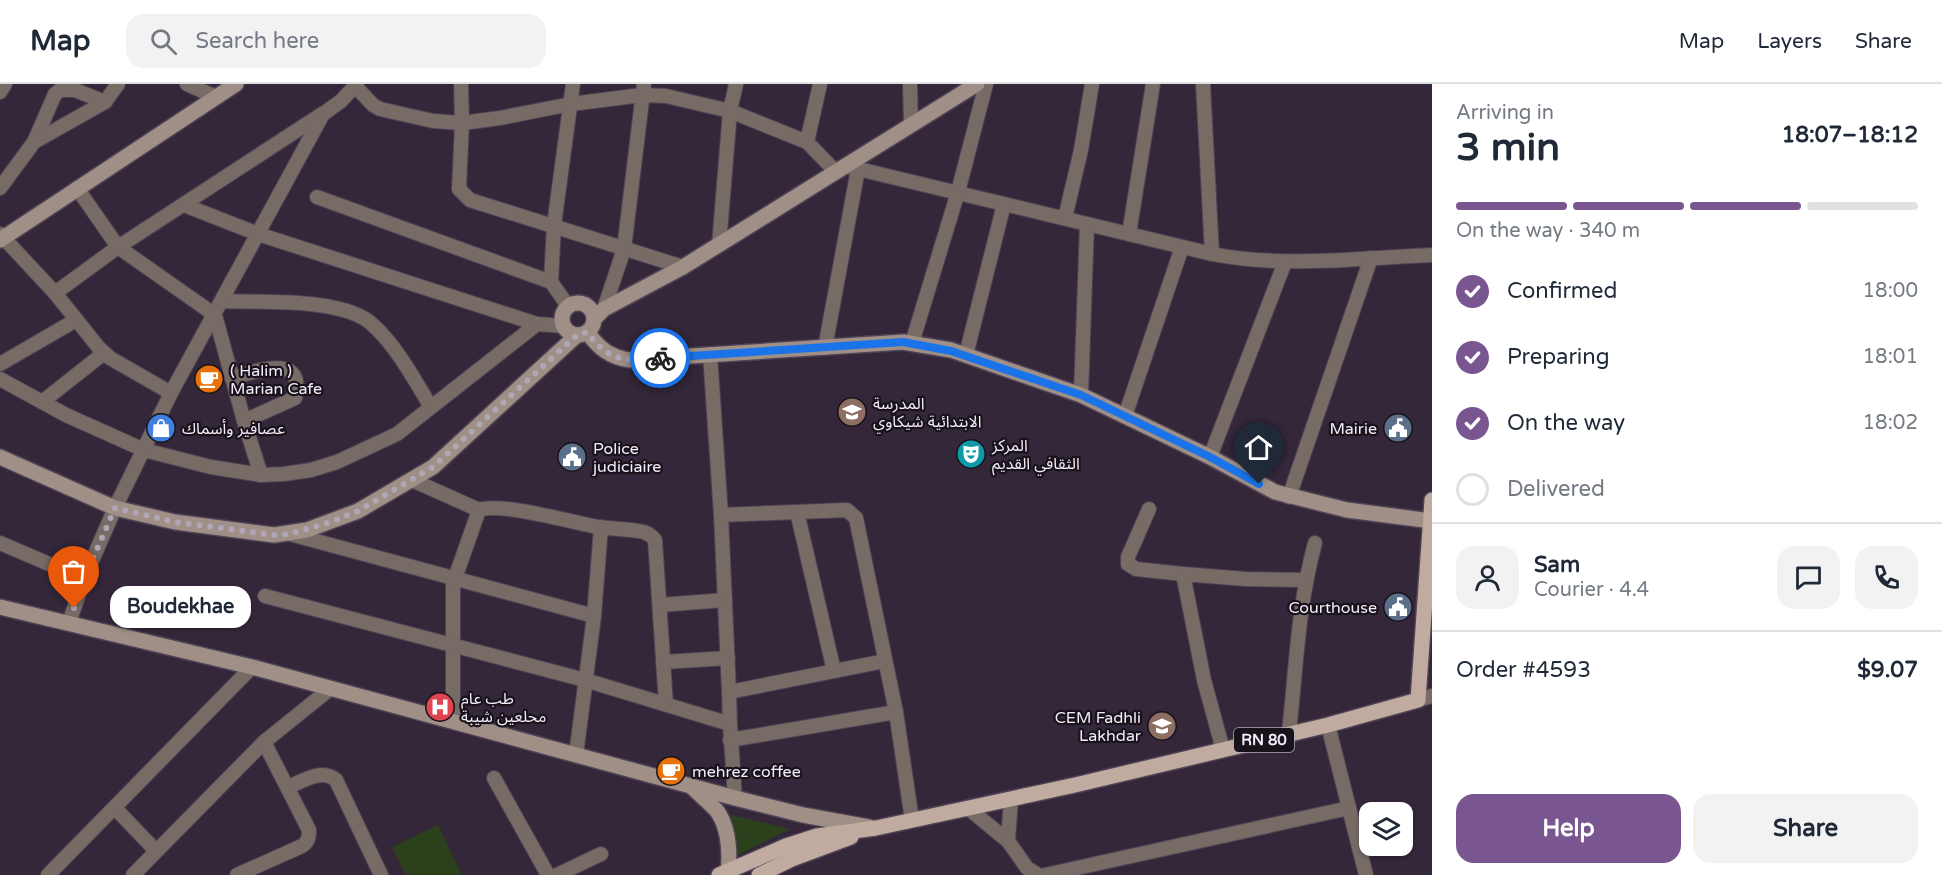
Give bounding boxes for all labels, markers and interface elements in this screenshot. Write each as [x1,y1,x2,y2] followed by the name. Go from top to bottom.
[126,14,546,68] search box
[30,24,90,58] text: Map
[147,25,180,58] icon: search
[195,28,319,54] text: Search here
[1679,29,1724,54] text: Map
[1757,29,1822,54] text: Layers
[1855,29,1912,54] text: Share
[1456,101,1554,125] text: Arriving in
[1781,122,1918,148] text: 18:07–18:12
[1456,124,1560,171] text: 3 min
[1456,219,1640,243] text: On the way · 340 m
[1456,275,1489,308] icon: check
[1507,278,1617,304] text: Confirmed
[1863,279,1918,303] text: 18:00
[630,328,690,388] courier
[1456,341,1489,374] icon: check
[644,342,677,375] icon: bike
[1507,344,1610,370] text: Preparing
[1863,345,1918,369] text: 18:01
[230,361,322,399] place label: ( Halim ) Marian Cafe
[193,363,225,395] cafe icon: ( Halim ) Marian Cafe
[873,394,982,434] place label: المدرسة الابتدائية شيكاوي
[836,396,868,428] school or university icon: المدرسة الابتدائية شيكاوي
[1456,407,1489,440] icon: check
[1507,410,1625,436] text: On the way
[1863,411,1918,435] text: 18:02
[145,412,177,444] shop icon: عصافير وأسماك
[1382,412,1414,444] public building icon: Mairie
[182,419,285,439] place label: عصافير وأسماك
[1329,419,1377,439] place label: Mairie
[1233,422,1284,484] pin
[1242,431,1275,464] icon: home
[991,436,1080,476] place label: المركز الثقافي القديم
[955,438,987,470] theatre icon: المركز الثقافي القديم
[592,439,661,477] place label: Police judiciaire
[556,441,588,473] public building icon: Police judiciaire
[1507,476,1605,502] text: Delivered
[48,546,99,608] pin
[1456,546,1519,609] button: person
[1777,546,1840,609] button: chat
[1855,546,1918,609] button: phone
[1534,552,1580,578] text: Sam
[57,555,90,588] icon: bag
[1534,578,1649,602] text: Courier · 4.4
[110,587,251,629] callout: Boudekhae
[1382,591,1414,623] public building icon: Courthouse
[127,595,234,619] text: Boudekhae
[1288,598,1377,618] place label: Courthouse
[1456,657,1591,683] text: Order #4593
[1857,657,1918,683] text: $9.07
[461,689,546,727] place label: طب عام محلعين شيبة
[424,691,456,723] hospital icon: طب عام محلعين شيبة
[1055,708,1142,746] place label: CEM Fadhli Lakhdar
[1146,710,1178,742] school or university icon: CEM Fadhli Lakhdar
[1234,728,1294,752] road number: RN 80
[655,755,687,787] cafe icon: mehrez coffee
[692,762,801,782] place label: mehrez coffee
[1456,794,1681,863] button: Help
[1693,794,1918,863] button: Share
[1359,802,1413,856] map controls
[1359,802,1413,856] button: layers

